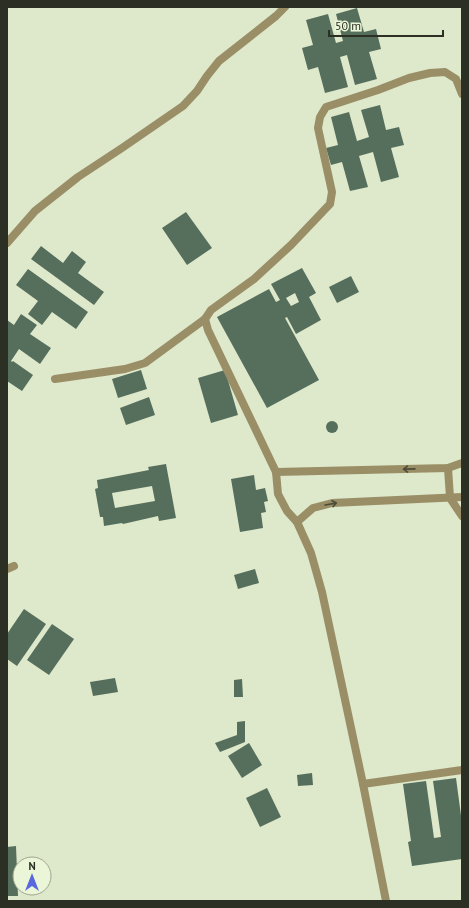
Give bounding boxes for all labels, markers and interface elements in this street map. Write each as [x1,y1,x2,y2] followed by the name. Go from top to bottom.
[329,12,443,38] scale bar
[335,18,361,33] text: 50 m
[403,465,416,473] one-way arrow
[324,500,337,508] one-way arrow
[12,856,52,896] north arrow
[28,859,36,873] text: N

